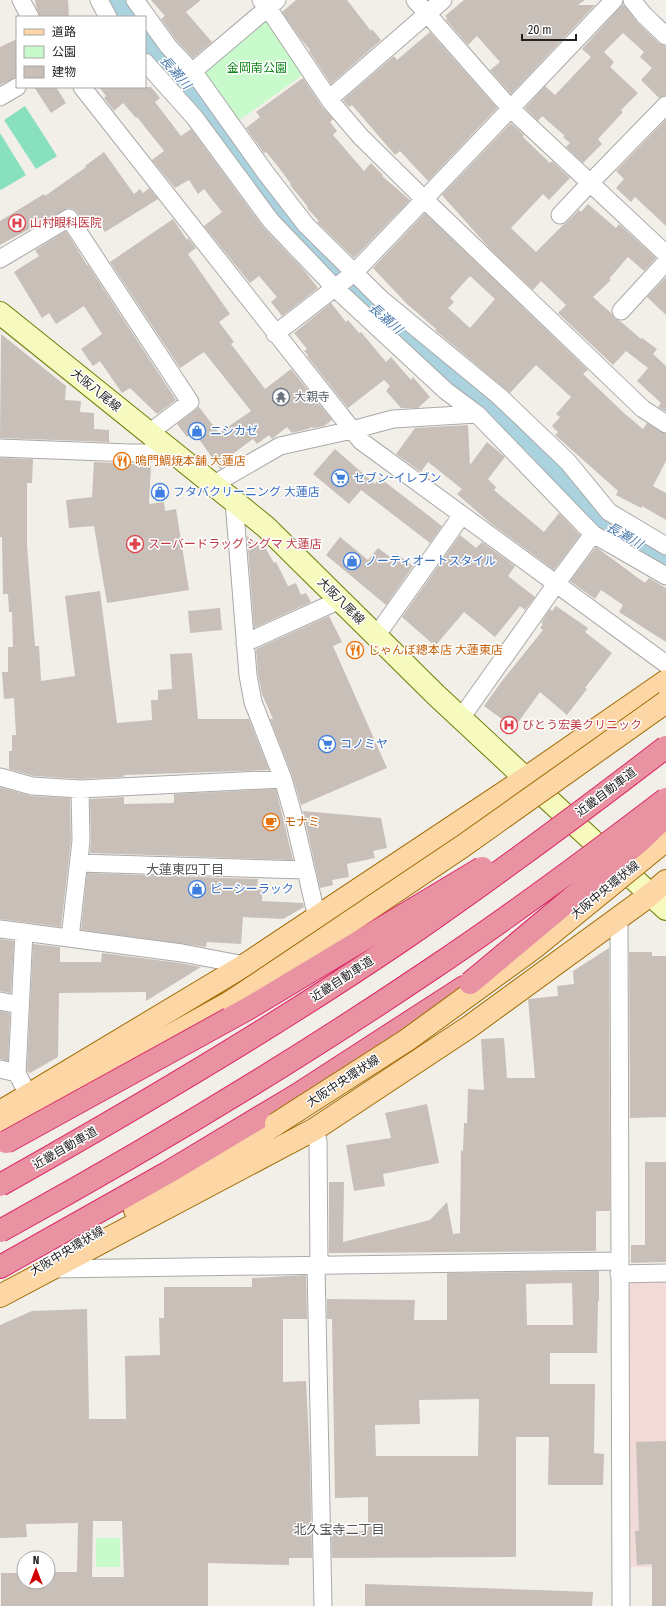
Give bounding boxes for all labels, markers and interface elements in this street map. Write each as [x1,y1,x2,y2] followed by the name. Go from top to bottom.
[16,16,146,88] legend
[522,16,576,42] scale bar
[528,23,552,37] text: 20 m
[52,25,76,39] text: 道路
[52,45,76,59] text: 公園
[157,53,195,93] water label: 長瀬川
[227,61,287,75] park label: 金岡南公園
[52,65,76,79] text: 建物
[7,213,27,233] hospital icon: 山村眼科医院
[30,216,102,230] place label: 山村眼科医院
[366,300,407,338] water label: 長瀬川
[68,366,124,414] street label: 大阪八尾線
[271,387,291,407] temple icon: 大親寺
[294,390,330,404] place label: 大親寺
[187,421,207,441] shop icon: ニシカゼ
[210,424,258,438] place label: ニシカゼ
[112,451,132,471] restaurant icon: 鳴門鯛焼本舗 大蓮店
[135,454,246,468] place label: 鳴門鯛焼本舗 大蓮店
[330,468,350,488] supermarket icon: セブン-イレブン
[353,471,441,485] place label: セブン-イレブン
[150,482,170,502] shop icon: フタバクリーニング 大蓮店
[173,485,320,499] place label: フタバクリーニング 大蓮店
[604,519,647,553] water label: 長瀬川
[125,534,145,554] pharmacy icon: スーバードラッグ シグマ 大蓮店
[148,537,322,551] place label: スーバードラッグ シグマ 大蓮店
[342,551,362,571] shop icon: ノーティオートスタイル
[365,554,496,568] place label: ノーティオートスタイル
[315,575,367,627] street label: 大阪八尾線
[345,640,365,660] restaurant icon: じゃんぼ總本店 大蓮東店
[368,643,503,657] place label: じゃんぼ總本店 大蓮東店
[499,715,519,735] hospital icon: びとう宏美クリニック
[522,718,642,732] place label: びとう宏美クリニック
[317,734,337,754] supermarket icon: コノミヤ
[340,737,388,751] place label: コノミヤ
[573,765,639,819] street label: 近畿自動車道
[261,812,281,832] cafe icon: モナミ
[284,815,320,829] place label: モナミ
[568,858,642,922] street label: 大阪中央環状線
[146,862,224,877] district label: 大蓮東四丁目
[187,879,207,899] shop icon: ピーシーラック
[210,882,294,896] place label: ピーシーラック
[308,954,376,1004] street label: 近畿自動車道
[304,1052,382,1110] street label: 大阪中央環状線
[30,1124,100,1172] street label: 近畿自動車道
[27,1223,107,1279] street label: 大阪中央環状線
[293,1522,385,1537] district label: 北久宝寺二丁目
[16,1550,56,1590] north arrow
[33,1554,39,1567] text: N

